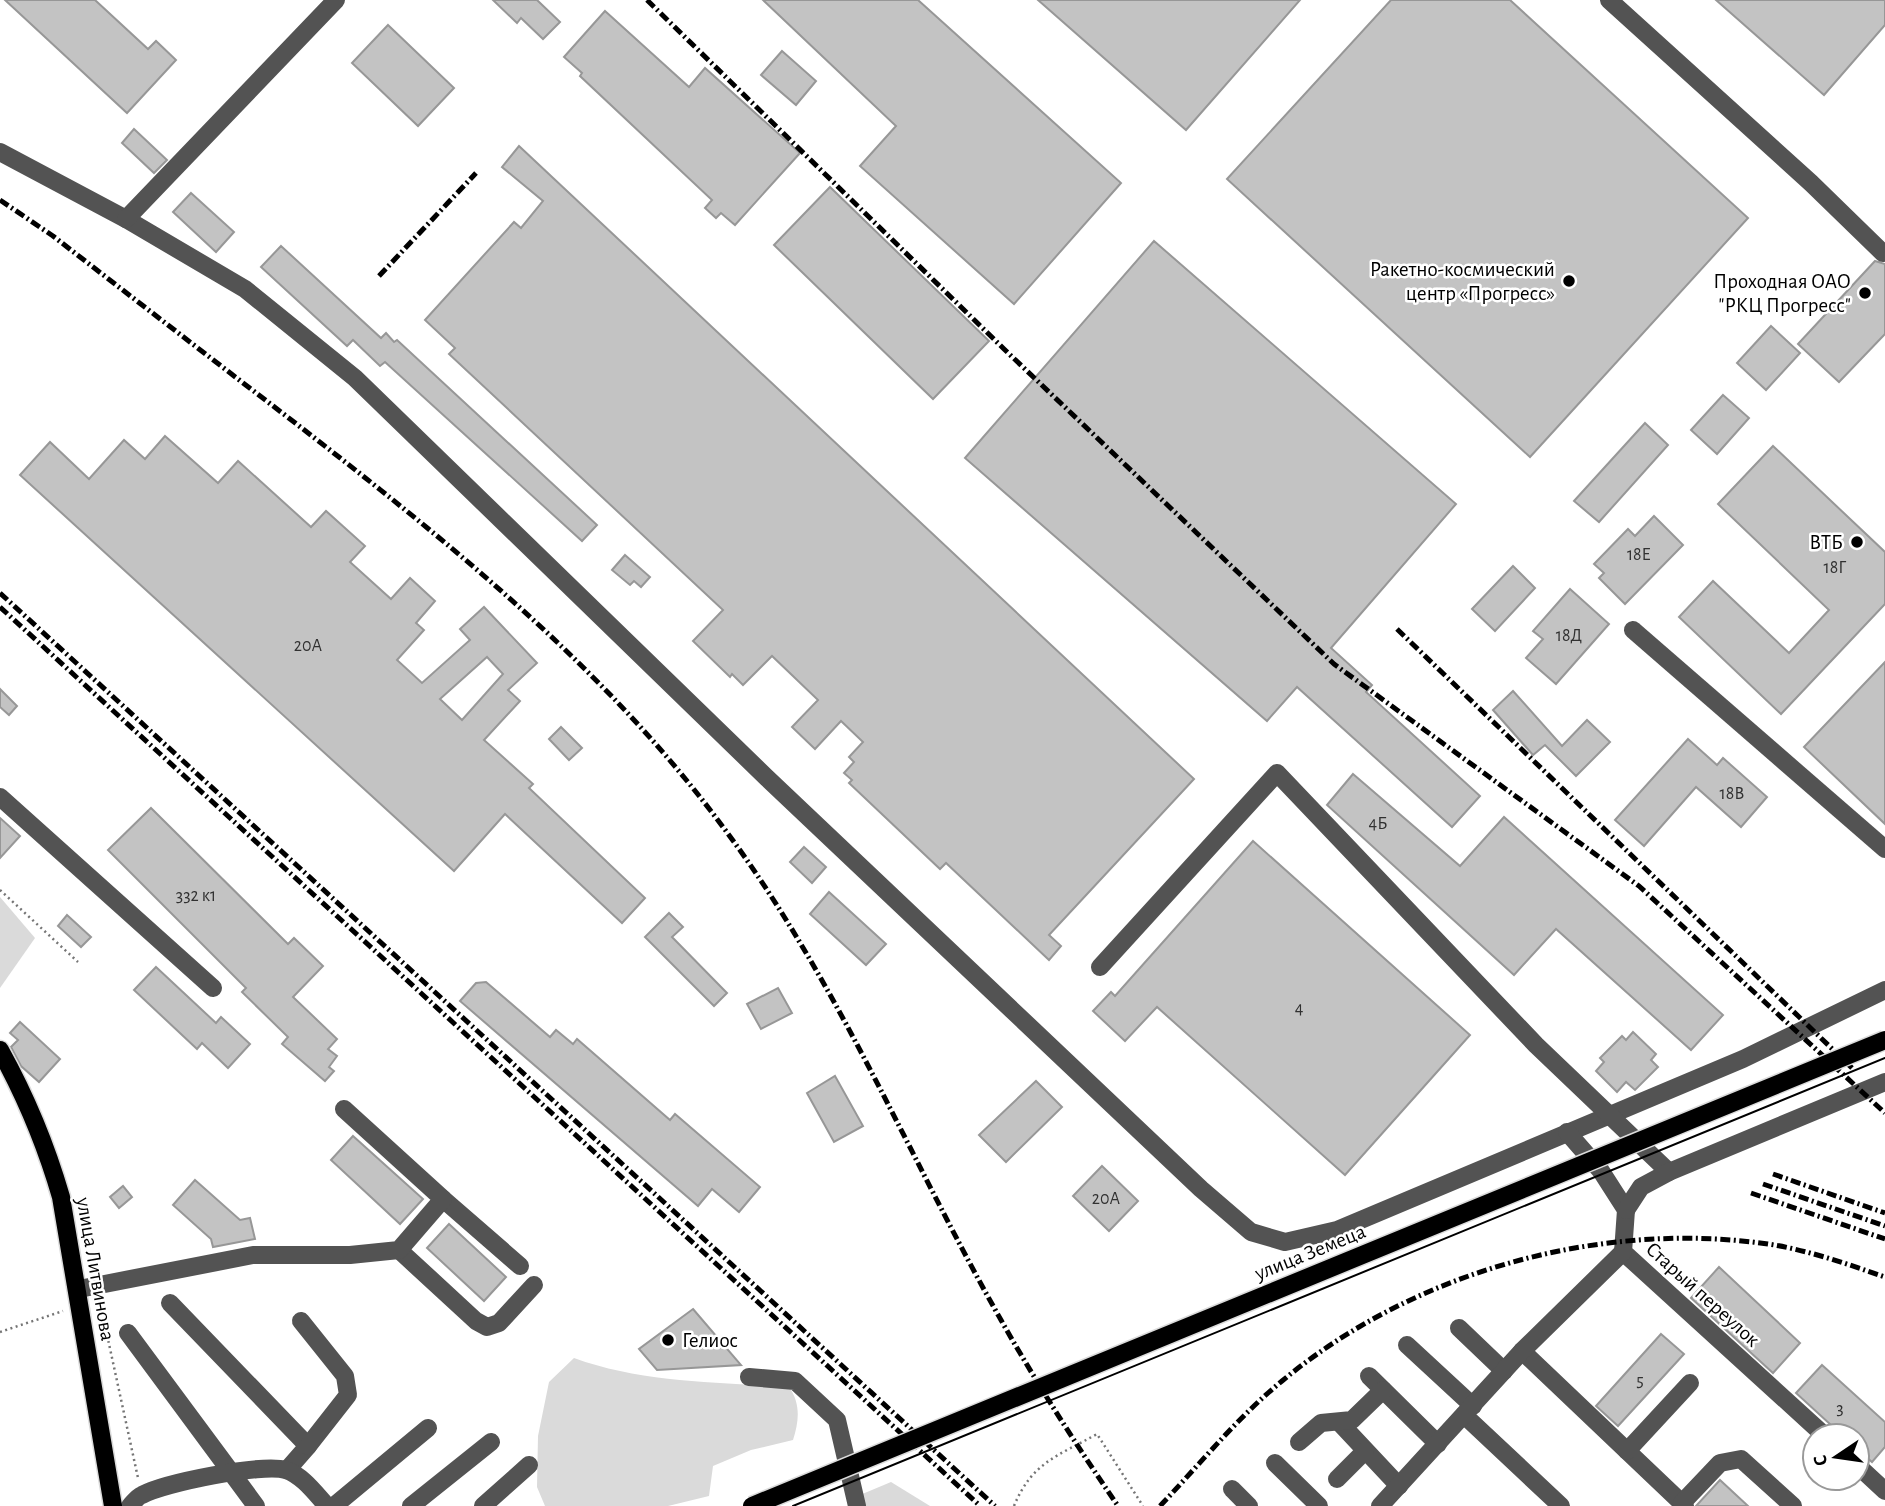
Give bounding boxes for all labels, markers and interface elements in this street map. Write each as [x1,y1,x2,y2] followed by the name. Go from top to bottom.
[1370,259,1555,304] place label: Ракетно-космический центр «Прогресс»
[1713,271,1851,316] place label: Проходная ОАО "РКЦ Прогресс"
[1561,273,1577,289] marker: Ракетно-космический центр «Прогресс»
[1857,285,1873,301] marker: Проходная ОАО "РКЦ Прогресс"
[1809,532,1843,553] place label: ВТБ
[1849,534,1865,550] marker: ВТБ
[1627,546,1651,564] house number: 18Е
[1824,559,1846,577] house number: 18Г
[1556,627,1582,645] house number: 18Д
[294,637,323,655] house number: 20А
[1720,785,1744,803] house number: 18В
[1369,815,1387,833] house number: 4Б
[176,887,216,905] house number: 332 к1
[1295,1000,1304,1018] house number: 4
[1092,1190,1121,1208] house number: 20А
[72,1195,119,1343] street label: улица Литвинова
[1251,1221,1369,1285] street label: улица Земеца
[1642,1238,1764,1351] street label: Старый переулок
[682,1330,738,1351] place label: Гелиос
[660,1332,676,1348] marker: Гелиос
[1636,1372,1644,1390] house number: 5
[1836,1400,1844,1418] house number: 3
[1801,1422,1871,1492] north arrow
[1810,1453,1831,1468] text: С

